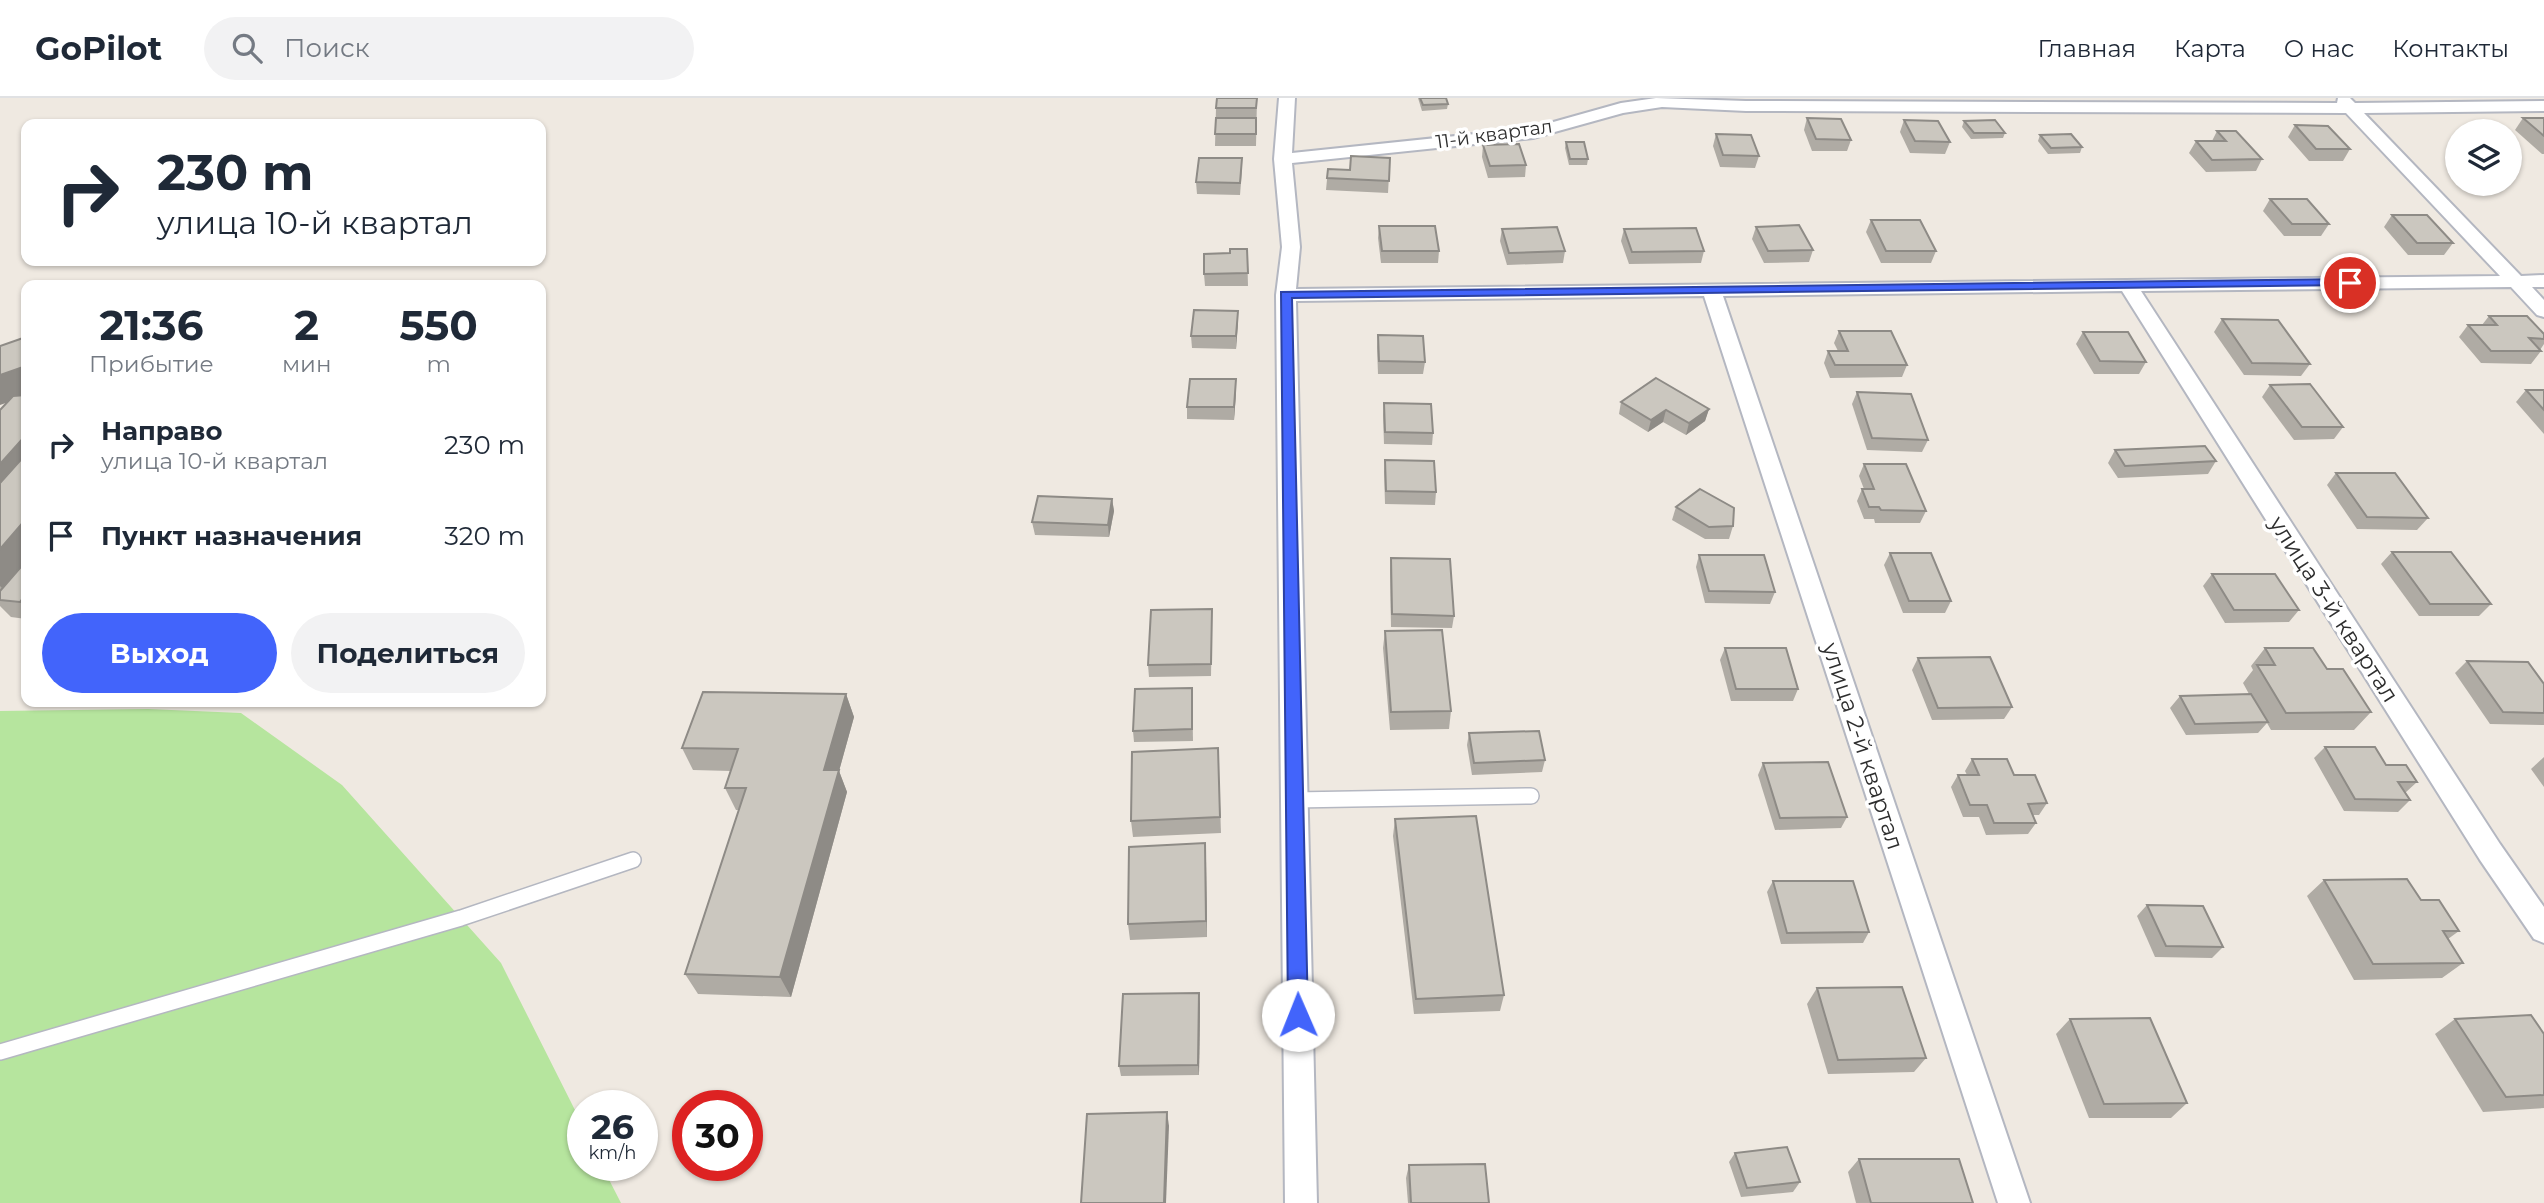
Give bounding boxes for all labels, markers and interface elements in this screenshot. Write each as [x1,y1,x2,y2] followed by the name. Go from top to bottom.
[204,17,694,80] search box
[35,28,162,68] text: GoPilot
[228,29,266,67] icon: search
[284,32,370,64] text: Поиск
[2038,34,2136,63] text: Главная
[2174,34,2246,63] text: Карта
[2284,34,2354,63] text: О нас
[2392,34,2509,63] text: Контакты
[1434,114,1554,154] street label: 11-й квартал
[2445,119,2522,196] map controls
[2445,119,2522,196] button: layers
[157,143,313,202] text: 230 m
[42,147,133,238] icon: right
[157,203,473,242] text: улица 10-й квартал
[2320,253,2380,313] pin
[2331,264,2369,302] icon: arrive
[100,299,203,351] text: 21:36
[294,299,319,351] text: 2
[400,299,478,351] text: 550
[89,350,214,378] text: Прибытие
[282,350,331,378] text: мин
[427,350,451,378] text: m
[101,415,222,447] text: Направо
[42,426,80,464] icon: right
[444,429,525,461] text: 230 m
[101,447,328,475] text: улица 10-й квартал
[2263,510,2405,707] street label: улица 3-й квартал
[42,517,80,555] icon: arrive
[101,520,362,552] text: Пункт назначения
[444,520,525,552] text: 320 m
[42,613,277,693] button: Выход
[291,613,525,693] button: Поделиться
[1816,638,1910,853] street label: улица 2-й квартал
[1261,978,1335,1052] position arrow
[672,1090,763,1181] speed limit sign: 30
[591,1105,634,1148] text: 26
[588,1142,637,1164] text: km/h

